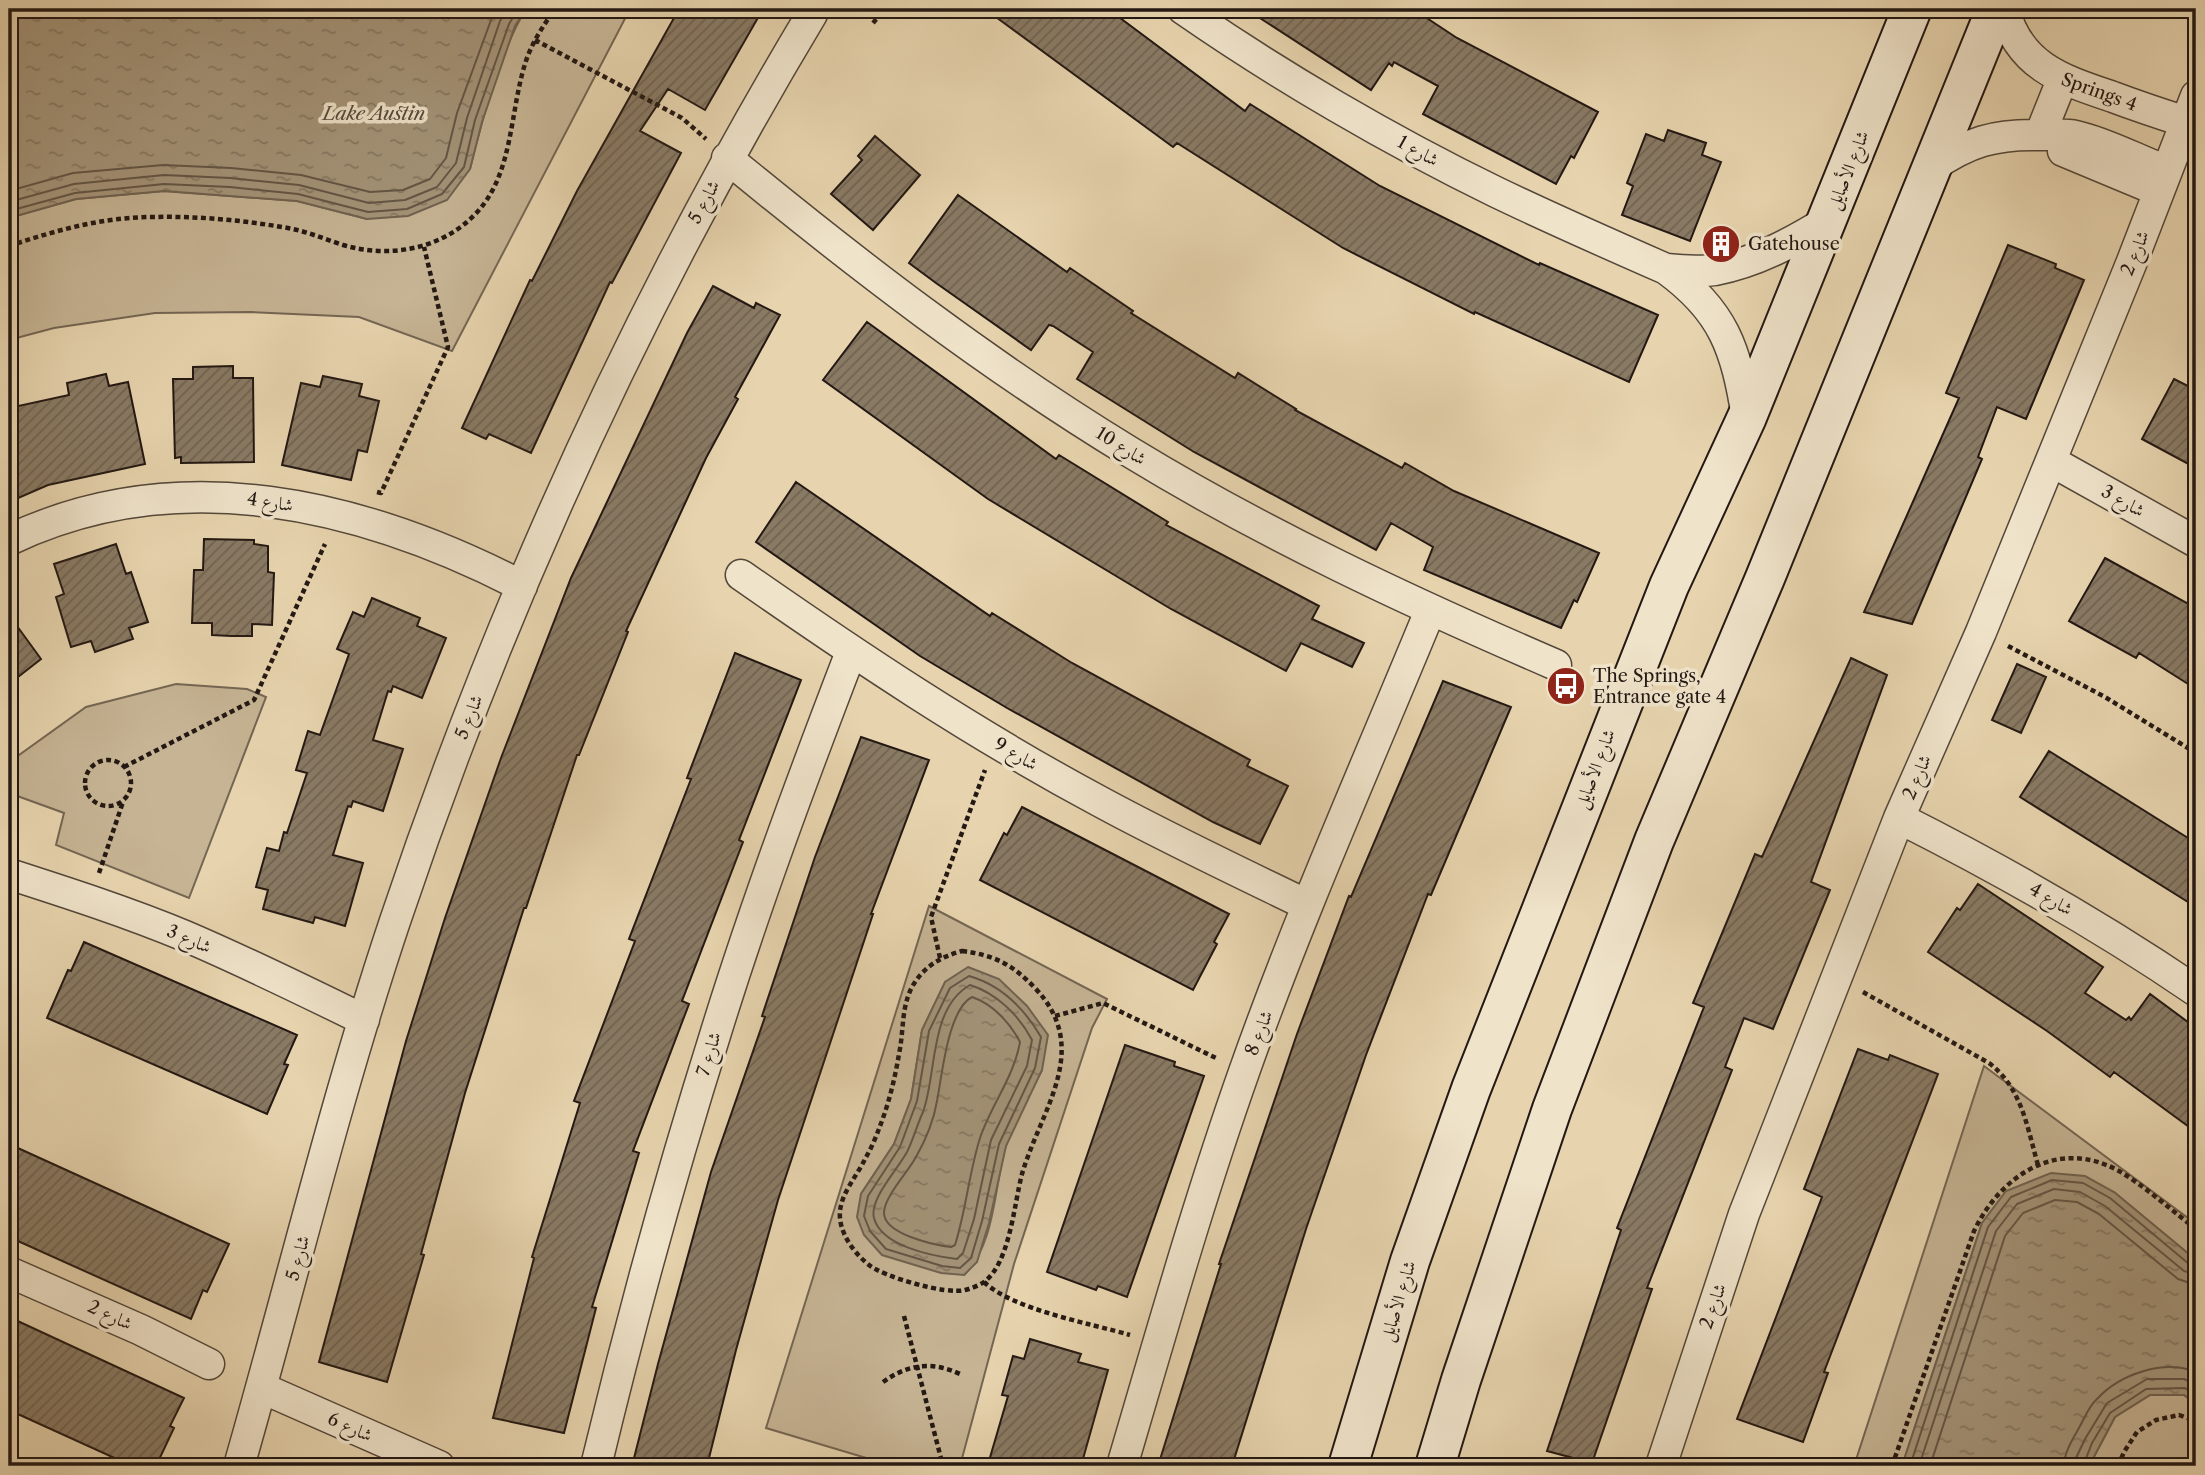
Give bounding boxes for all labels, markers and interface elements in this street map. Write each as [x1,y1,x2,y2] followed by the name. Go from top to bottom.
[2058,68,2140,116] street label: Springs 4
[321,102,425,125] water label: Lake Austin
[1820,127,1877,214] street label: شارع الأصايل
[1392,131,1442,175] street label: شارع 1
[684,177,728,229] street label: شارع 5
[1700,223,1742,265] building icon: Gatehouse
[2116,227,2158,280] street label: شارع 2
[1748,233,1840,255] place label: Gatehouse
[1090,422,1150,473] street label: شارع 10
[2096,480,2148,525] street label: شارع 3
[245,488,295,520] street label: شارع 4
[1545,665,1587,707] bus stop icon: The Springs, Entrance gate 4
[1593,665,1726,708] place label: The Springs, Entrance gate 4
[450,692,491,744] street label: شارع 5
[1568,725,1624,813] street label: شارع الأصايل
[988,733,1042,779] street label: شارع 9
[1898,751,1940,804] street label: شارع 2
[2023,878,2077,924] street label: شارع 4
[162,920,214,962] street label: شارع 3
[1240,1007,1281,1060] street label: شارع 8
[692,1029,730,1080] street label: شارع 7
[281,1233,318,1284] street label: شارع 5
[1373,1257,1425,1345] street label: شارع الأصايل
[1695,1280,1735,1333] street label: شارع 2
[83,1295,136,1338] street label: شارع 2
[323,1407,376,1450] street label: شارع 6

